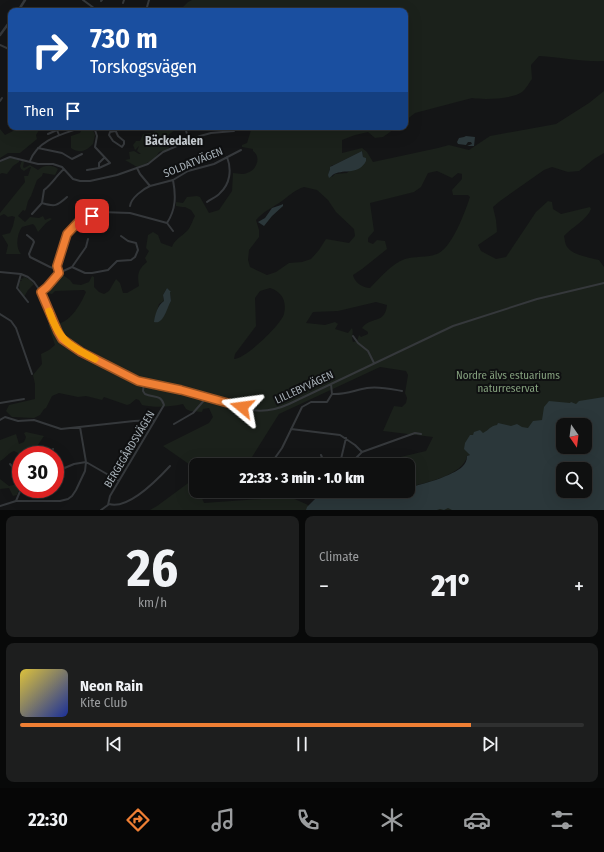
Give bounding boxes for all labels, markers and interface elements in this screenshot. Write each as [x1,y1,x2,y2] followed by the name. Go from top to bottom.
[90,22,158,55] text: 730 m
[24,24,76,76] icon: right
[90,56,197,78] text: Torskogsvägen
[62,100,84,122] icon: arrive
[24,102,54,120] text: Then
[145,134,203,148] district label: Bäckedalen
[161,145,225,180] street label: SOLDATVÄGEN
[75,199,109,233] pin
[81,205,103,227] icon: arrive
[273,368,336,407] street label: LILLEBYVÄGEN
[456,369,560,395] park label: Nordre älvs estuariums naturreservat
[221,386,263,428] position arrow
[100,408,158,490] street label: BERGEGÅRDSVÄGEN
[556,418,592,454] north arrow
[556,418,592,498] map controls
[12,446,64,498] speed limit sign: 30
[556,462,592,498] button: search
[240,469,364,487] text: 22:33 · 3 min · 1.0 km
[127,537,178,600] text: 26
[319,549,359,564] text: Climate
[431,568,472,604] text: 21°
[319,573,329,600] text: −
[574,573,584,600] text: +
[138,595,167,610] text: km/h
[80,677,143,695] text: Neon Rain
[80,695,127,710] text: Kite Club
[103,733,125,755] icon: previous
[291,733,313,755] icon: pause
[479,733,501,755] icon: next
[124,806,152,834] icon: directions
[209,806,237,834] icon: music
[294,806,322,834] icon: phone
[378,806,406,834] icon: climate
[463,806,491,834] icon: car
[548,806,576,834] icon: filters
[28,809,68,831] text: 22:30

